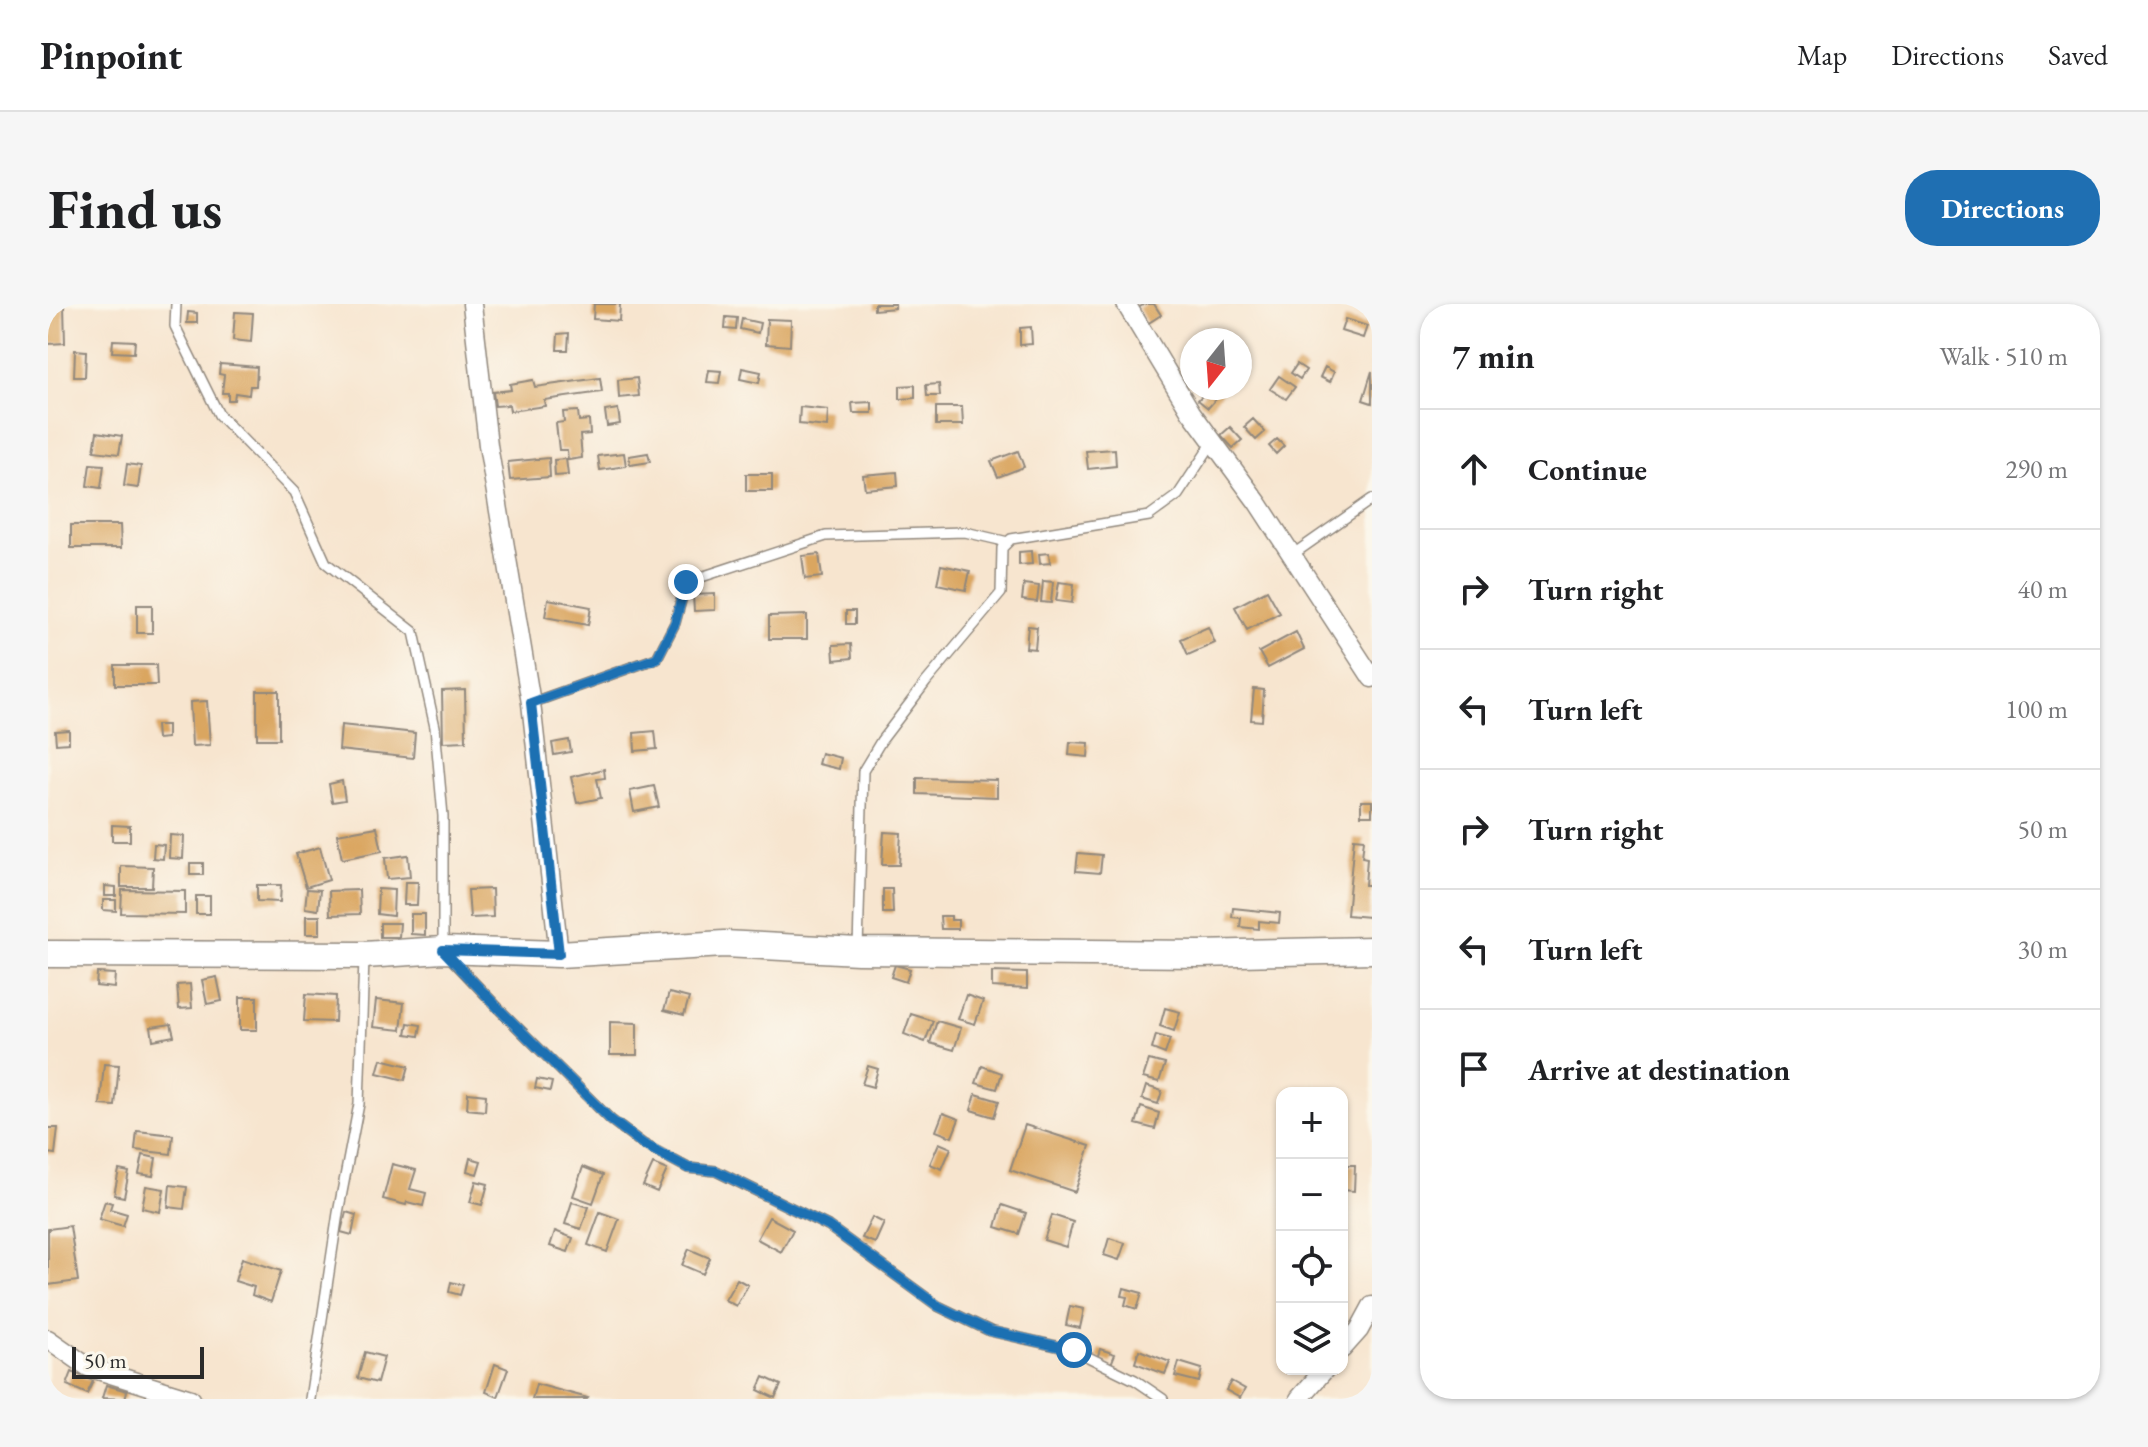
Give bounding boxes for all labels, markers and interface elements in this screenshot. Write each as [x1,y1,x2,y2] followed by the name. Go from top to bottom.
[40,31,182,80] text: Pinpoint
[1797,37,1847,73] text: Map
[1891,37,2004,73] text: Directions
[2048,37,2108,73] text: Saved
[1905,170,2100,246] button: Directions
[48,172,222,245] text: Find us
[1180,328,1252,400] north arrow
[1452,334,1535,378] text: 7 min
[1940,339,2068,373] text: Walk · 510 m
[1452,447,1496,491] icon: ahead
[1528,450,1647,489] text: Continue
[2005,452,2068,486] text: 290 m
[668,564,704,600] route end
[1452,567,1496,611] icon: right
[1528,570,1664,609] text: Turn right
[2018,572,2068,606] text: 40 m
[1452,687,1496,731] icon: left
[1528,690,1642,729] text: Turn left
[2005,692,2068,726] text: 100 m
[1452,807,1496,851] icon: right
[1528,810,1664,849] text: Turn right
[2018,812,2068,846] text: 50 m
[1452,927,1496,971] icon: left
[1528,930,1642,969] text: Turn left
[2018,932,2068,966] text: 30 m
[1452,1047,1496,1091] icon: arrive
[1528,1050,1790,1089] text: Arrive at destination
[1276,1087,1348,1375] map controls
[1276,1087,1348,1159] button: +
[1276,1159,1348,1231] button: −
[1276,1231,1348,1303] button: locate
[1276,1303,1348,1375] button: layers
[1056,1332,1092,1368] route start
[72,1343,204,1379] scale bar
[84,1346,127,1375] text: 50 m

